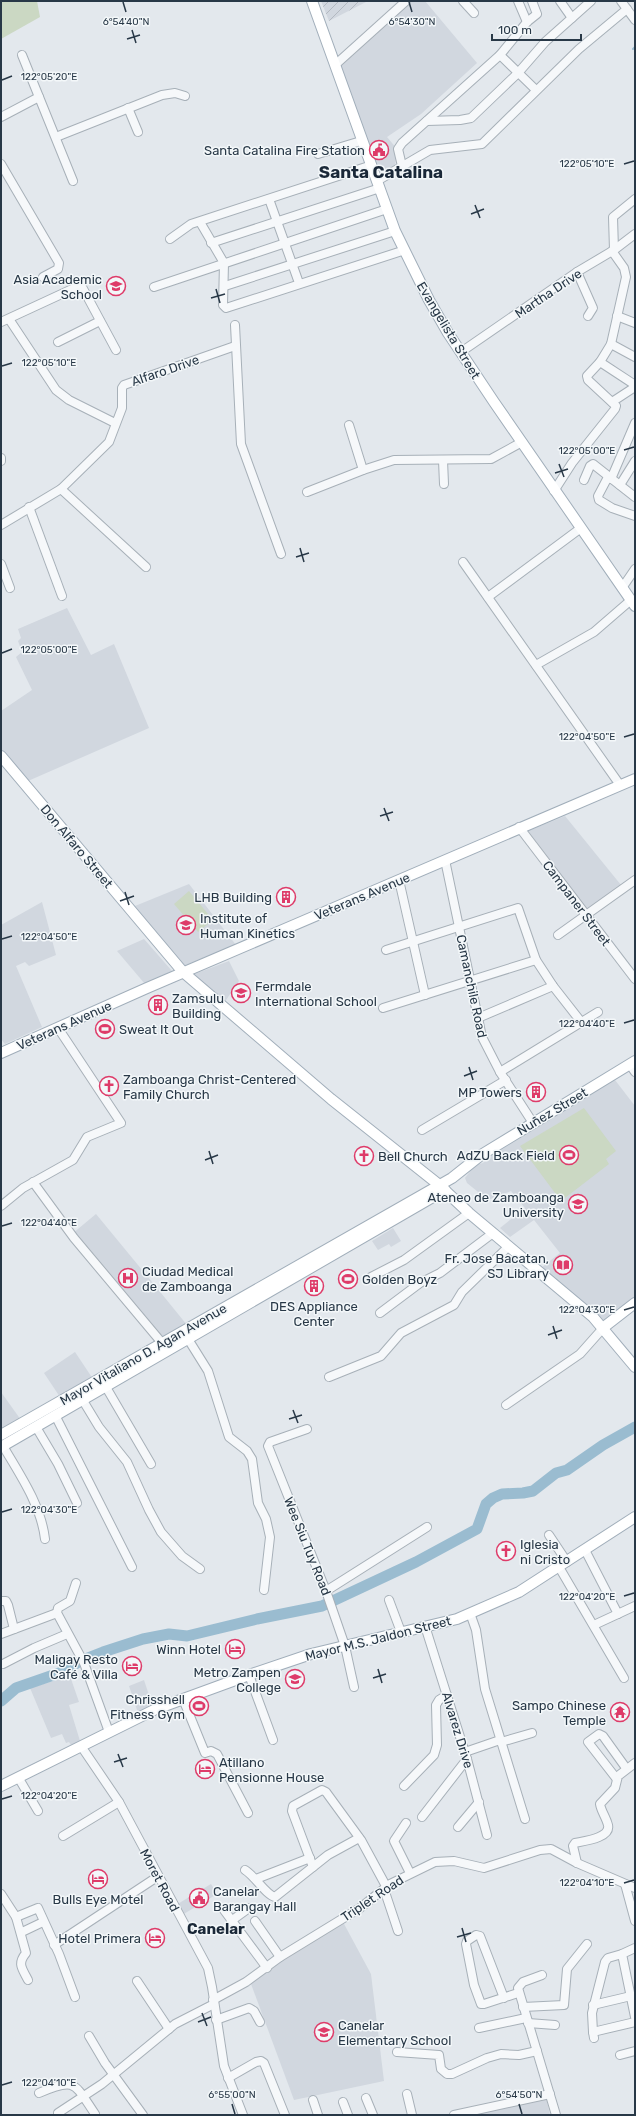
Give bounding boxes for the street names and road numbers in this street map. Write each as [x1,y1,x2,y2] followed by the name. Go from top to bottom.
[512,266,584,321] street label: Martha Drive
[413,279,484,382] street label: Evangelista Street
[129,352,201,389] street label: Alfaro Drive
[37,802,116,891] street label: Don Alfaro Street
[540,858,614,949] street label: Campaner Street
[312,870,412,923] street label: Veterans Avenue
[453,933,490,1039] street label: Camanchile Road
[14,998,114,1053] street label: Veterans Avenue
[514,1085,590,1138] street label: Nuñez Street
[57,1300,230,1409] street label: Mayor Vitaliano D. Agan Avenue
[281,1495,334,1598] street label: Wee Siu Tuy Road
[304,1613,453,1664] street label: Mayor M.S. Jaldon Street
[439,1690,476,1770] street label: Alvarez Drive
[137,1846,182,1914] street label: Moret Road
[338,1872,406,1925] street label: Triplet Road

